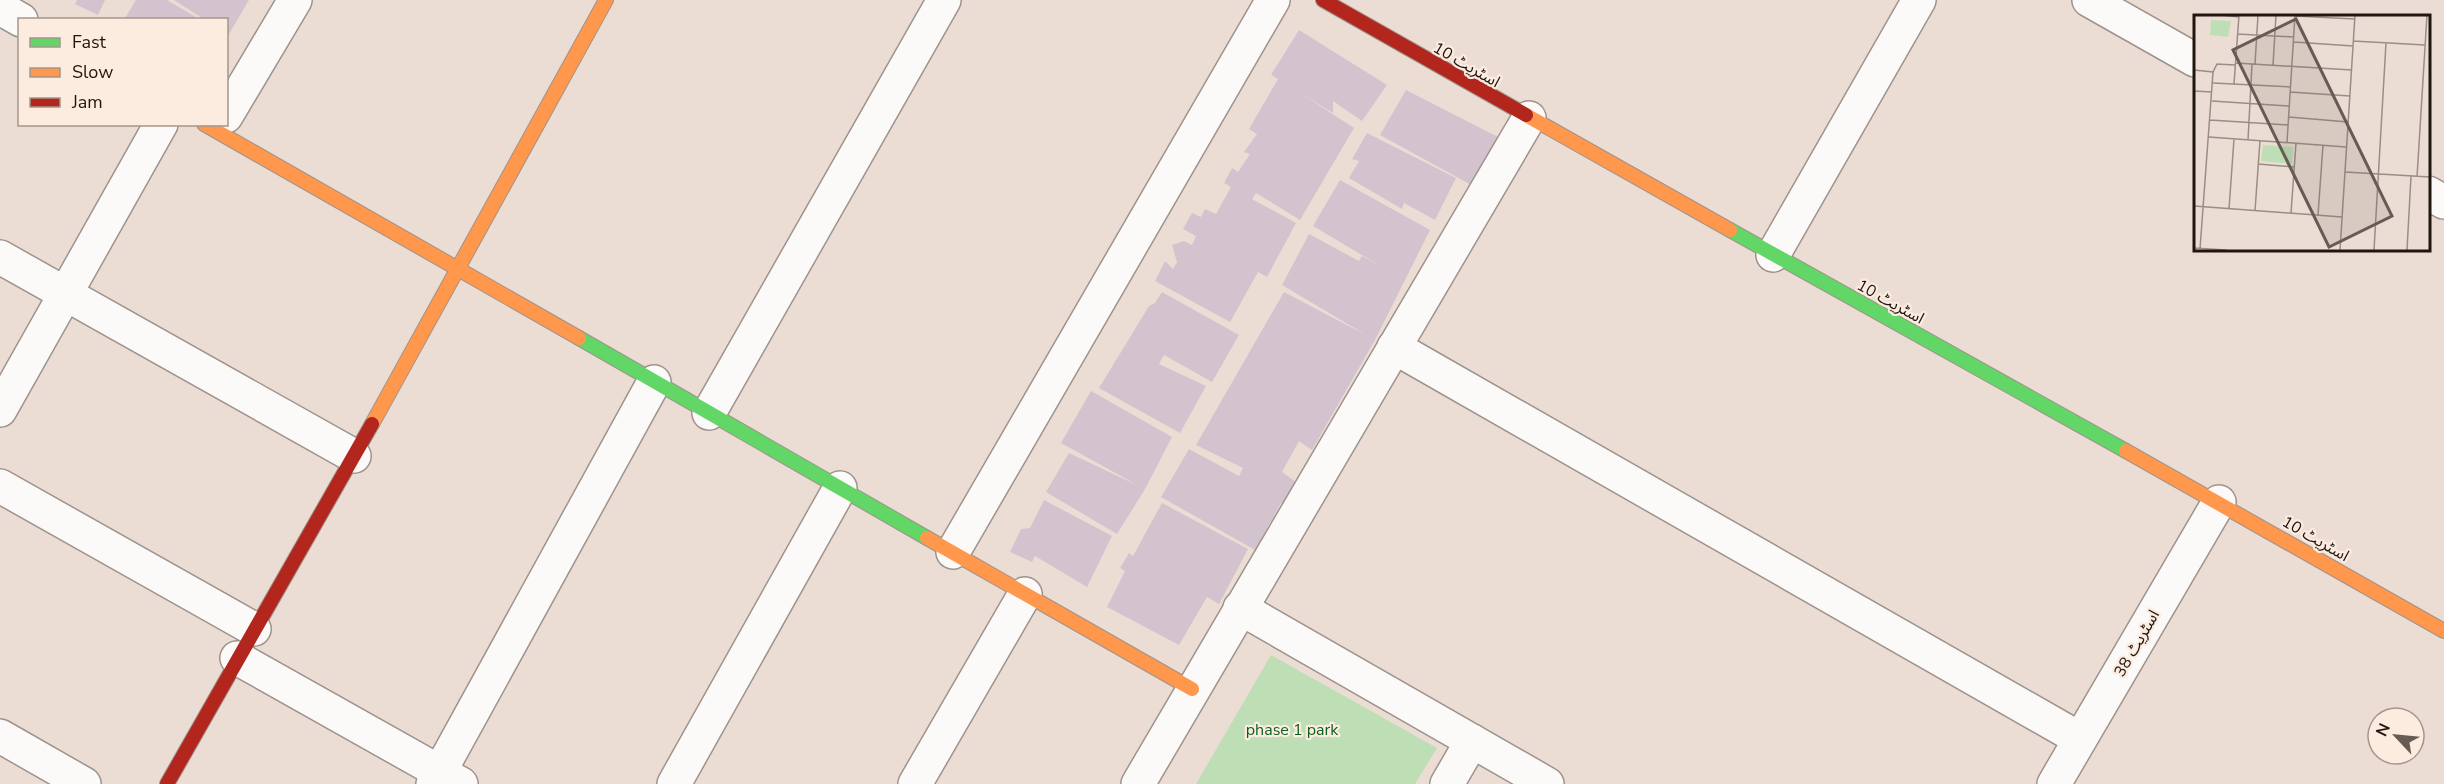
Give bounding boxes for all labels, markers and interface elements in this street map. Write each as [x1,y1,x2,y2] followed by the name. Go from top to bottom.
[2194,15,2429,250] inset map
[18,18,228,126] legend
[72,30,107,54] text: Fast
[1429,37,1504,93] street label: اسٹریٹ 10
[72,60,113,84] text: Slow
[71,90,103,114] text: Jam
[1853,274,1928,329] street label: اسٹریٹ 10
[2278,511,2353,567] street label: اسٹریٹ 10
[2109,606,2165,681] street label: اسٹریٹ 38
[2366,706,2426,766] north arrow
[1246,719,1339,741] park label: phase 1 park
[2371,720,2396,740] text: N

